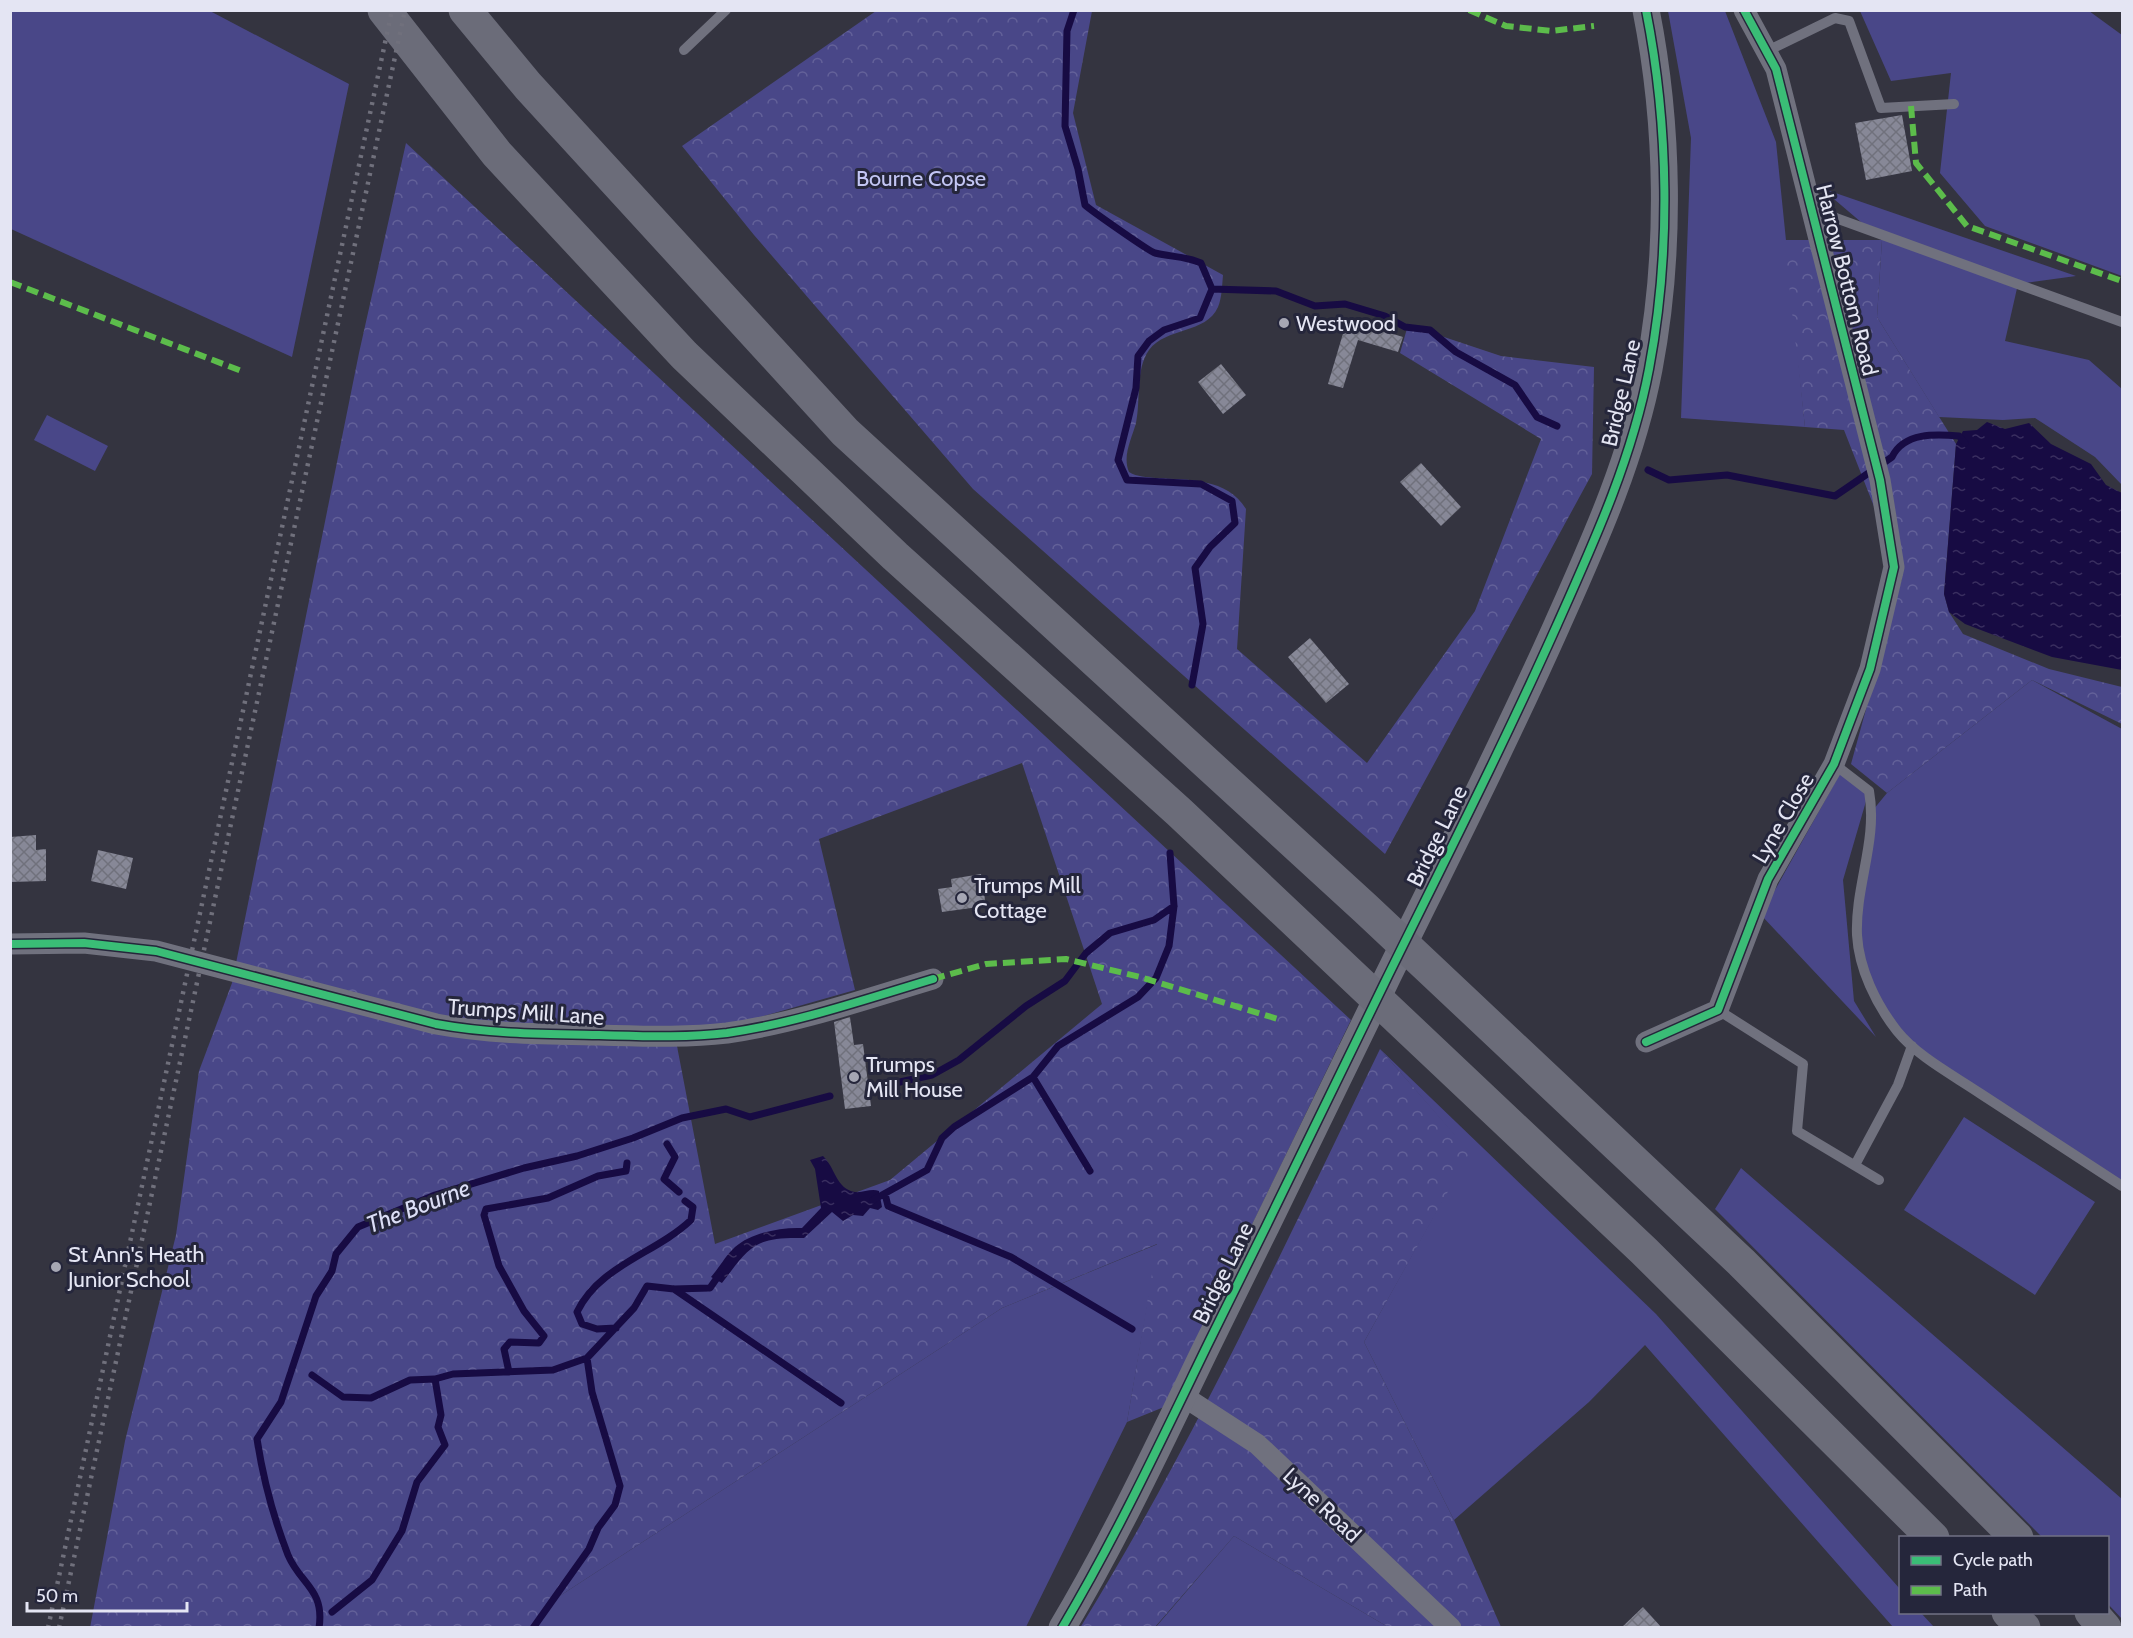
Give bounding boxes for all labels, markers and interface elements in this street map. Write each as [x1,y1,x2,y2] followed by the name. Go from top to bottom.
[856,165,986,192] park label: Bourne Copse
[1810,182,1884,378] street label: Harrow Bottom Road
[1296,310,1396,337] place label: Westwood
[1277,316,1291,330] marker: Westwood
[1596,337,1646,449] street label: Bridge Lane
[1746,768,1820,868] street label: Lyne Close
[1401,781,1473,891] street label: Bridge Lane
[974,872,1081,924] place label: Trumps Mill Cottage
[955,891,969,905] marker: Trumps Mill Cottage
[447,993,605,1031] street label: Trumps Mill Lane
[866,1051,963,1103] place label: Trumps Mill House
[847,1070,861,1084] marker: Trumps Mill House
[362,1173,474,1239] water label: The Bourne
[1187,1218,1259,1328] street label: Bridge Lane
[67,1241,204,1293] place label: St Ann's Heath Junior School
[49,1260,63,1274] marker: St Ann's Heath Junior School
[1277,1462,1367,1548] street label: Lyne Road
[1899,1536,2109,1614] legend
[1953,1549,2033,1571] text: Cycle path
[27,1575,188,1613] scale bar
[1953,1579,1987,1601] text: Path
[36,1585,78,1607] text: 50 m

